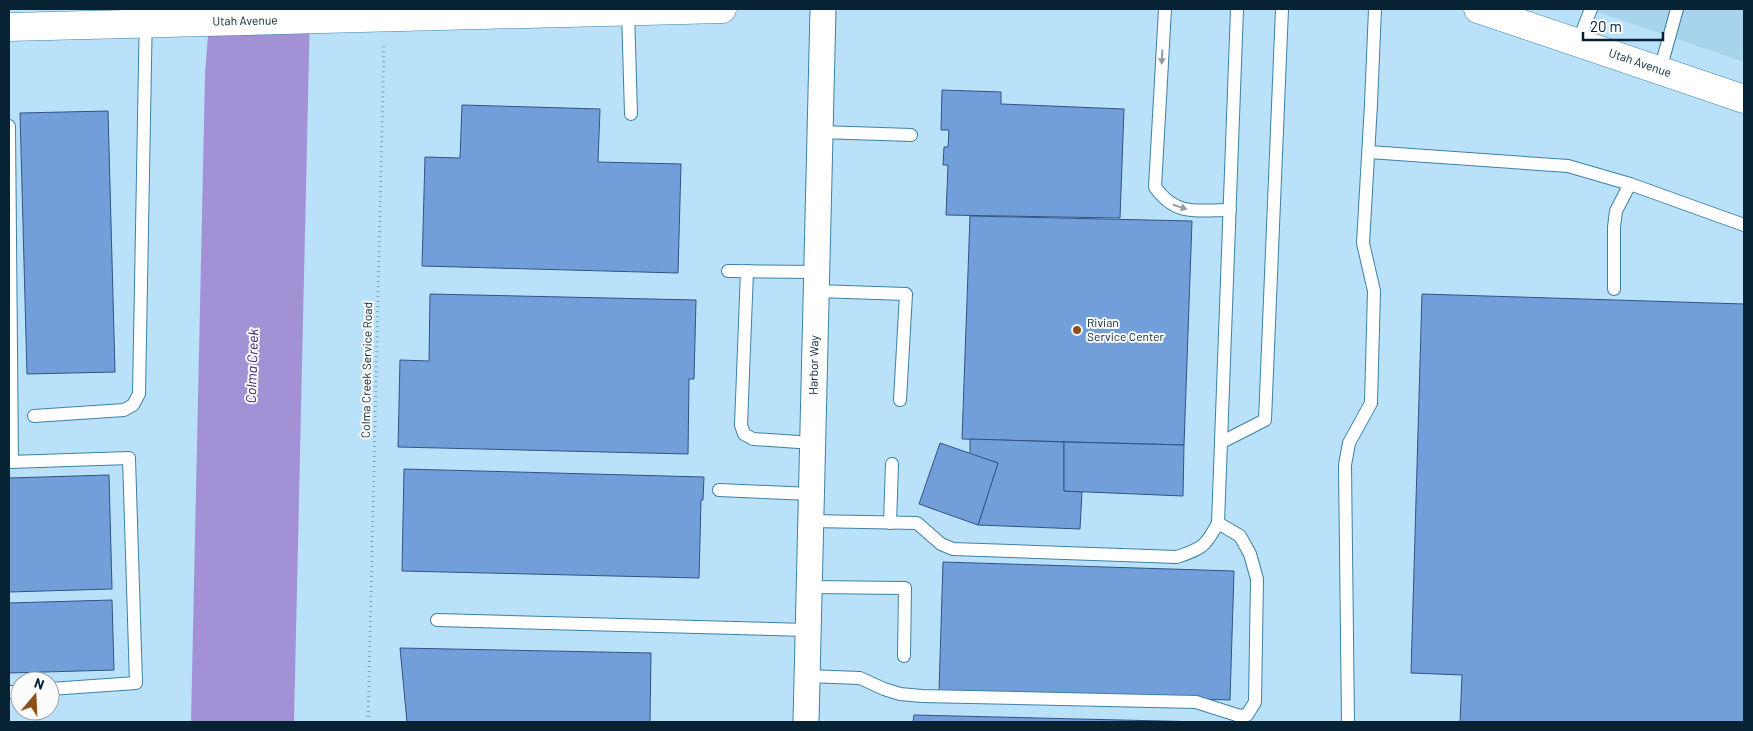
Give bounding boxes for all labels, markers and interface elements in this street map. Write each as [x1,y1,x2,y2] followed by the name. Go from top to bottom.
[1583,10,1663,42] scale bar
[212,12,278,28] street label: Utah Avenue
[1590,17,1622,35] text: 20 m
[1607,45,1673,79] street label: Utah Avenue
[1158,50,1166,66] one-way arrow
[1172,203,1187,211] one-way arrow
[358,302,374,438] street label: Colma Creek Service Road
[1087,315,1165,343] place label: Rivian Service Center
[1071,324,1083,336] marker: Rivian Service Center
[242,328,261,404] water label: Colma Creek
[805,335,821,395] street label: Harbor Way
[10,671,60,721] north arrow
[32,674,47,693] text: N

